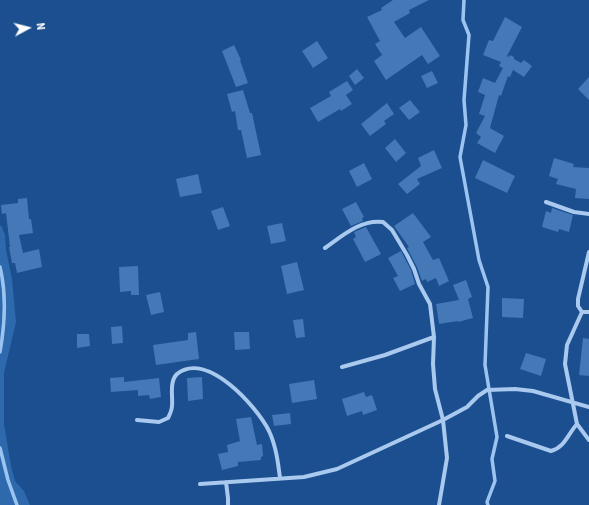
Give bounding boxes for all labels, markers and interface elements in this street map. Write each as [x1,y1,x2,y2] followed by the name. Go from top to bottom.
[8,8,48,48] north arrow
[33,22,48,31] text: N

